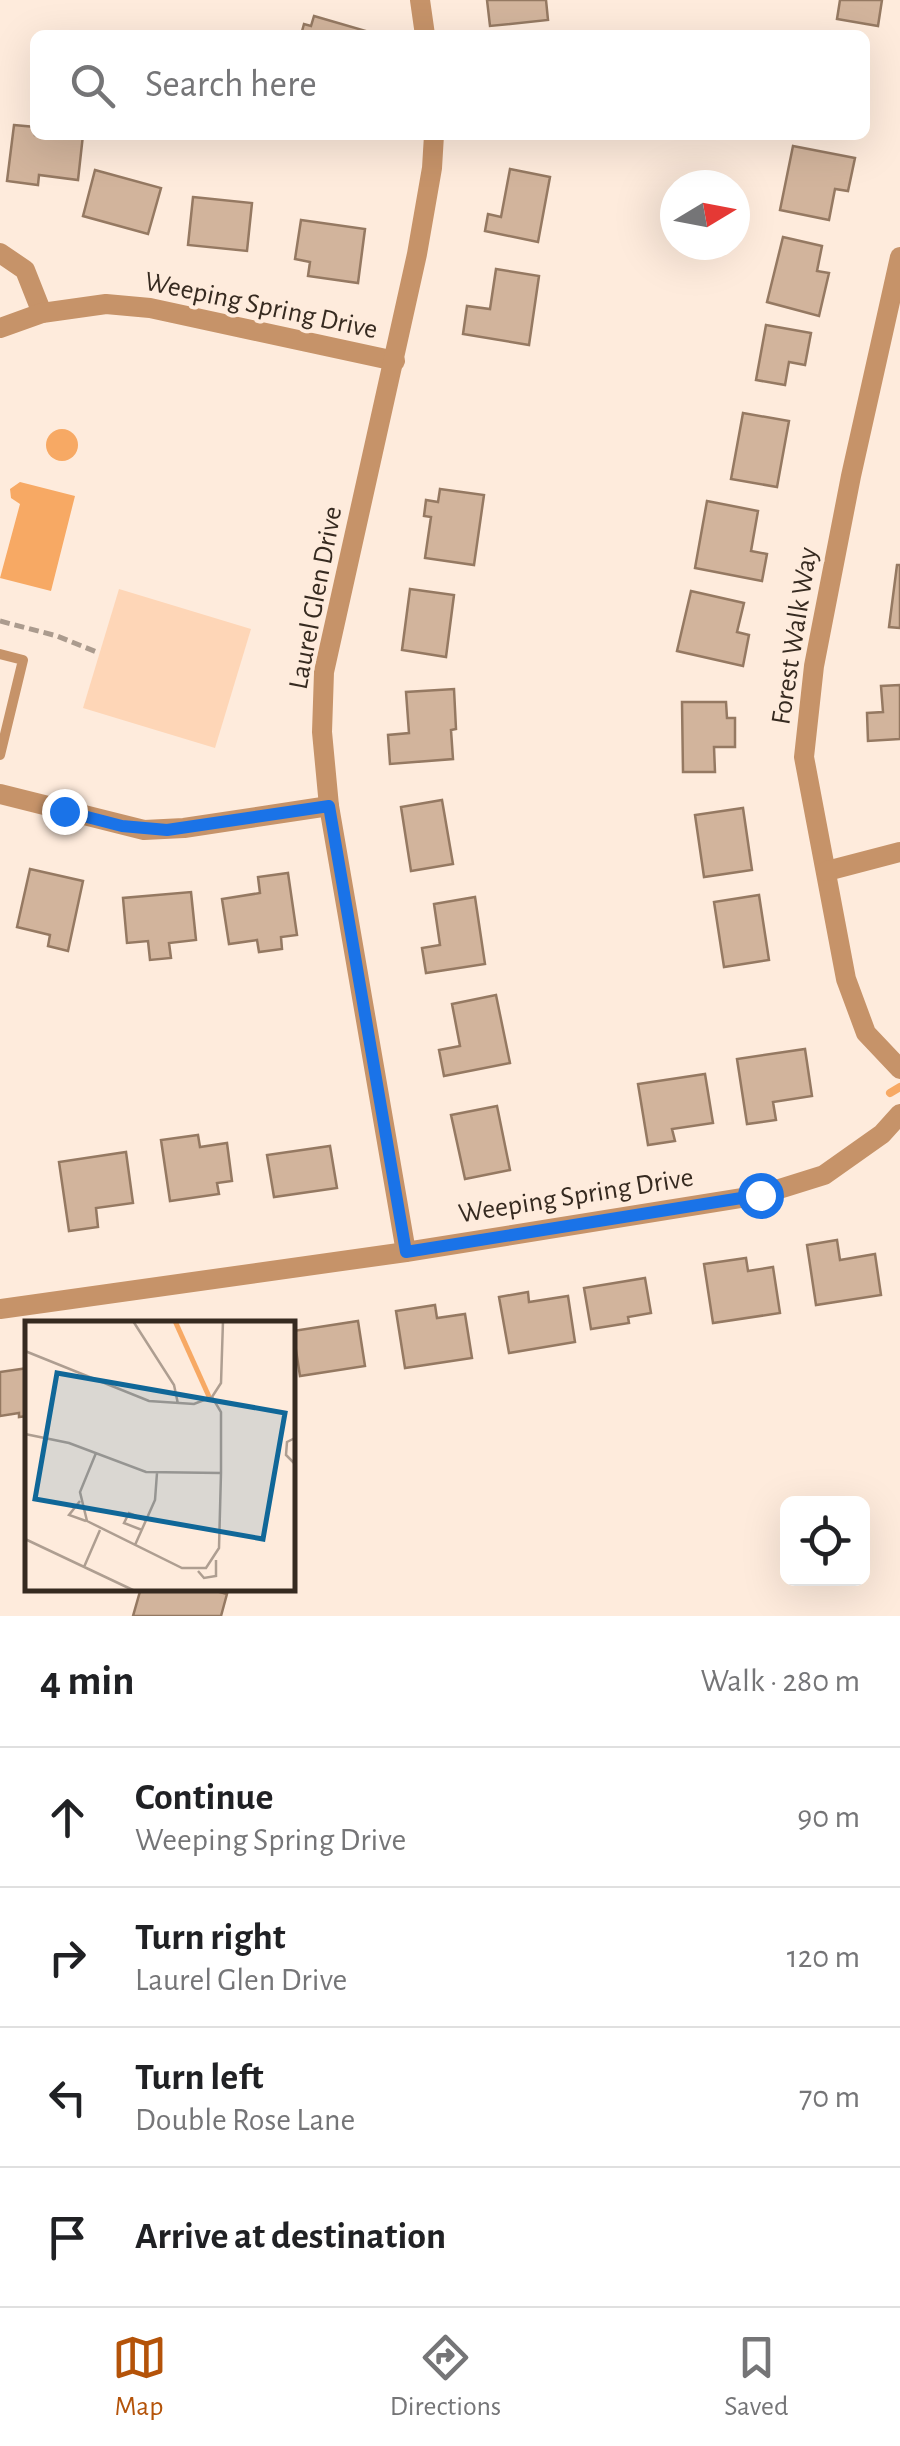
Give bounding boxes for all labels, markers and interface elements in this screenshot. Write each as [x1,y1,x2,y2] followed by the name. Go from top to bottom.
[30,30,870,140] search box
[65,58,120,113] icon: search
[145,66,317,104] text: Search here
[660,170,750,260] north arrow
[142,268,380,344] street label: Weeping Spring Drive
[285,504,347,692] street label: Laurel Glen Drive
[767,545,823,727] street label: Forest Walk Way
[42,789,88,835] route end
[457,1164,695,1228] street label: Weeping Spring Drive
[738,1173,784,1219] route start
[25,1321,295,1591] inset map
[780,1496,870,1586] map controls
[780,1496,870,1586] button: locate
[40,1660,135,1702] text: 4 min
[700,1665,860,1697] text: Walk · 280 m
[135,1779,273,1817] text: Continue
[40,1790,95,1845] icon: ahead
[797,1801,860,1833] text: 90 m
[135,1824,406,1856] text: Weeping Spring Drive
[135,1919,285,1957] text: Turn right
[40,1930,95,1985] icon: right
[787,1941,860,1973] text: 120 m
[135,1964,347,1996] text: Laurel Glen Drive
[135,2059,263,2097] text: Turn left
[40,2070,95,2125] icon: left
[799,2081,860,2113] text: 70 m
[135,2104,355,2136] text: Double Rose Lane
[40,2210,95,2265] icon: arrive
[135,2218,446,2256] text: Arrive at destination
[112,2330,167,2424] tab: Map
[390,2330,501,2424] tab: Directions
[724,2330,788,2424] tab: Saved

